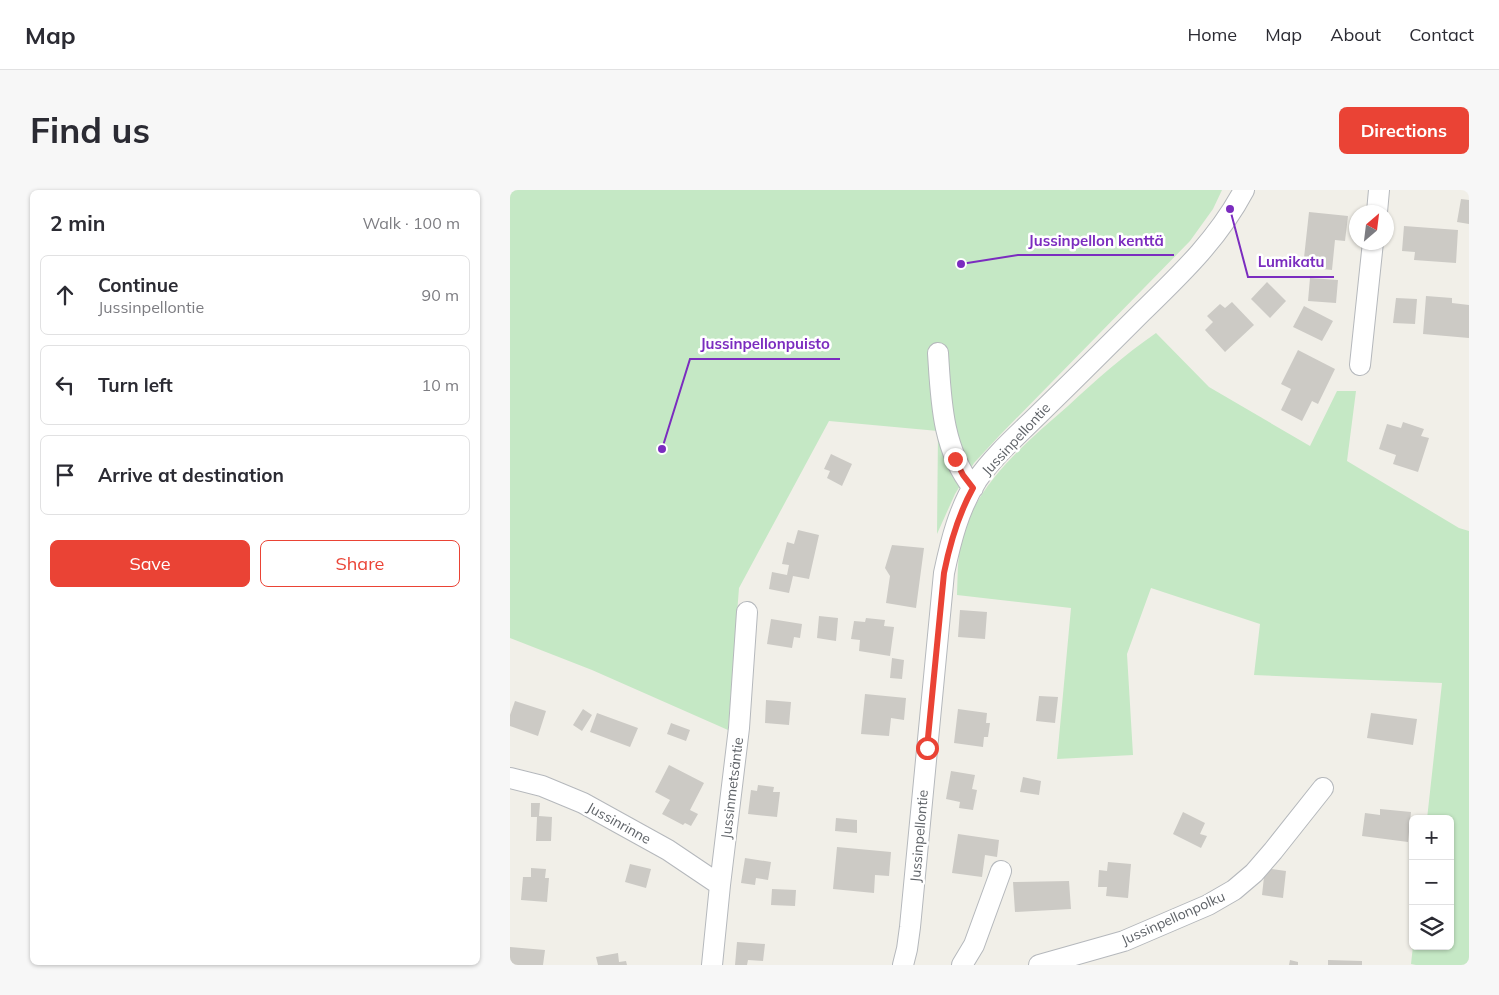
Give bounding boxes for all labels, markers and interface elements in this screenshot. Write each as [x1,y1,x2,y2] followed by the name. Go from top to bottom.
[25,20,76,50] text: Map
[1187,23,1237,46] text: Home
[1265,23,1302,46] text: Map
[1330,23,1381,46] text: About
[1409,23,1474,46] text: Contact
[1339,107,1469,154] button: Directions
[30,108,150,152] text: Find us
[1349,205,1394,250] north arrow
[50,210,105,236] text: 2 min
[362,213,460,233] text: Walk · 100 m
[1018,225,1174,255] callout: Jussinpellon kenttä
[1028,231,1164,250] text: Jussinpellon kenttä
[1248,247,1334,277] callout: Lumikatu
[1258,252,1324,271] text: Lumikatu
[98,273,178,297] text: Continue
[51,281,79,309] icon: ahead
[422,285,459,305] text: 90 m
[98,297,204,317] text: Jussinpellontie
[690,329,840,359] callout: Jussinpellonpuisto
[700,334,830,353] text: Jussinpellonpuisto
[51,371,79,399] icon: left
[98,373,173,397] text: Turn left
[422,375,459,395] text: 10 m
[978,399,1054,479] street label: Jussinpellontie
[944,448,967,471] route end
[51,461,79,489] icon: arrive
[98,463,284,487] text: Arrive at destination
[50,540,250,587] button: Save
[260,540,460,587] button: Share
[717,736,747,840] street label: Jussinmetsäntie
[916,737,939,760] route start
[906,789,932,883] street label: Jussinpellontie
[584,798,654,848] street label: Jussinrinne
[1409,815,1454,950] map controls
[1409,815,1454,860] button: +
[1409,860,1454,905] button: −
[1118,887,1228,949] street label: Jussinpellonpolku
[1409,905,1454,950] button: layers

